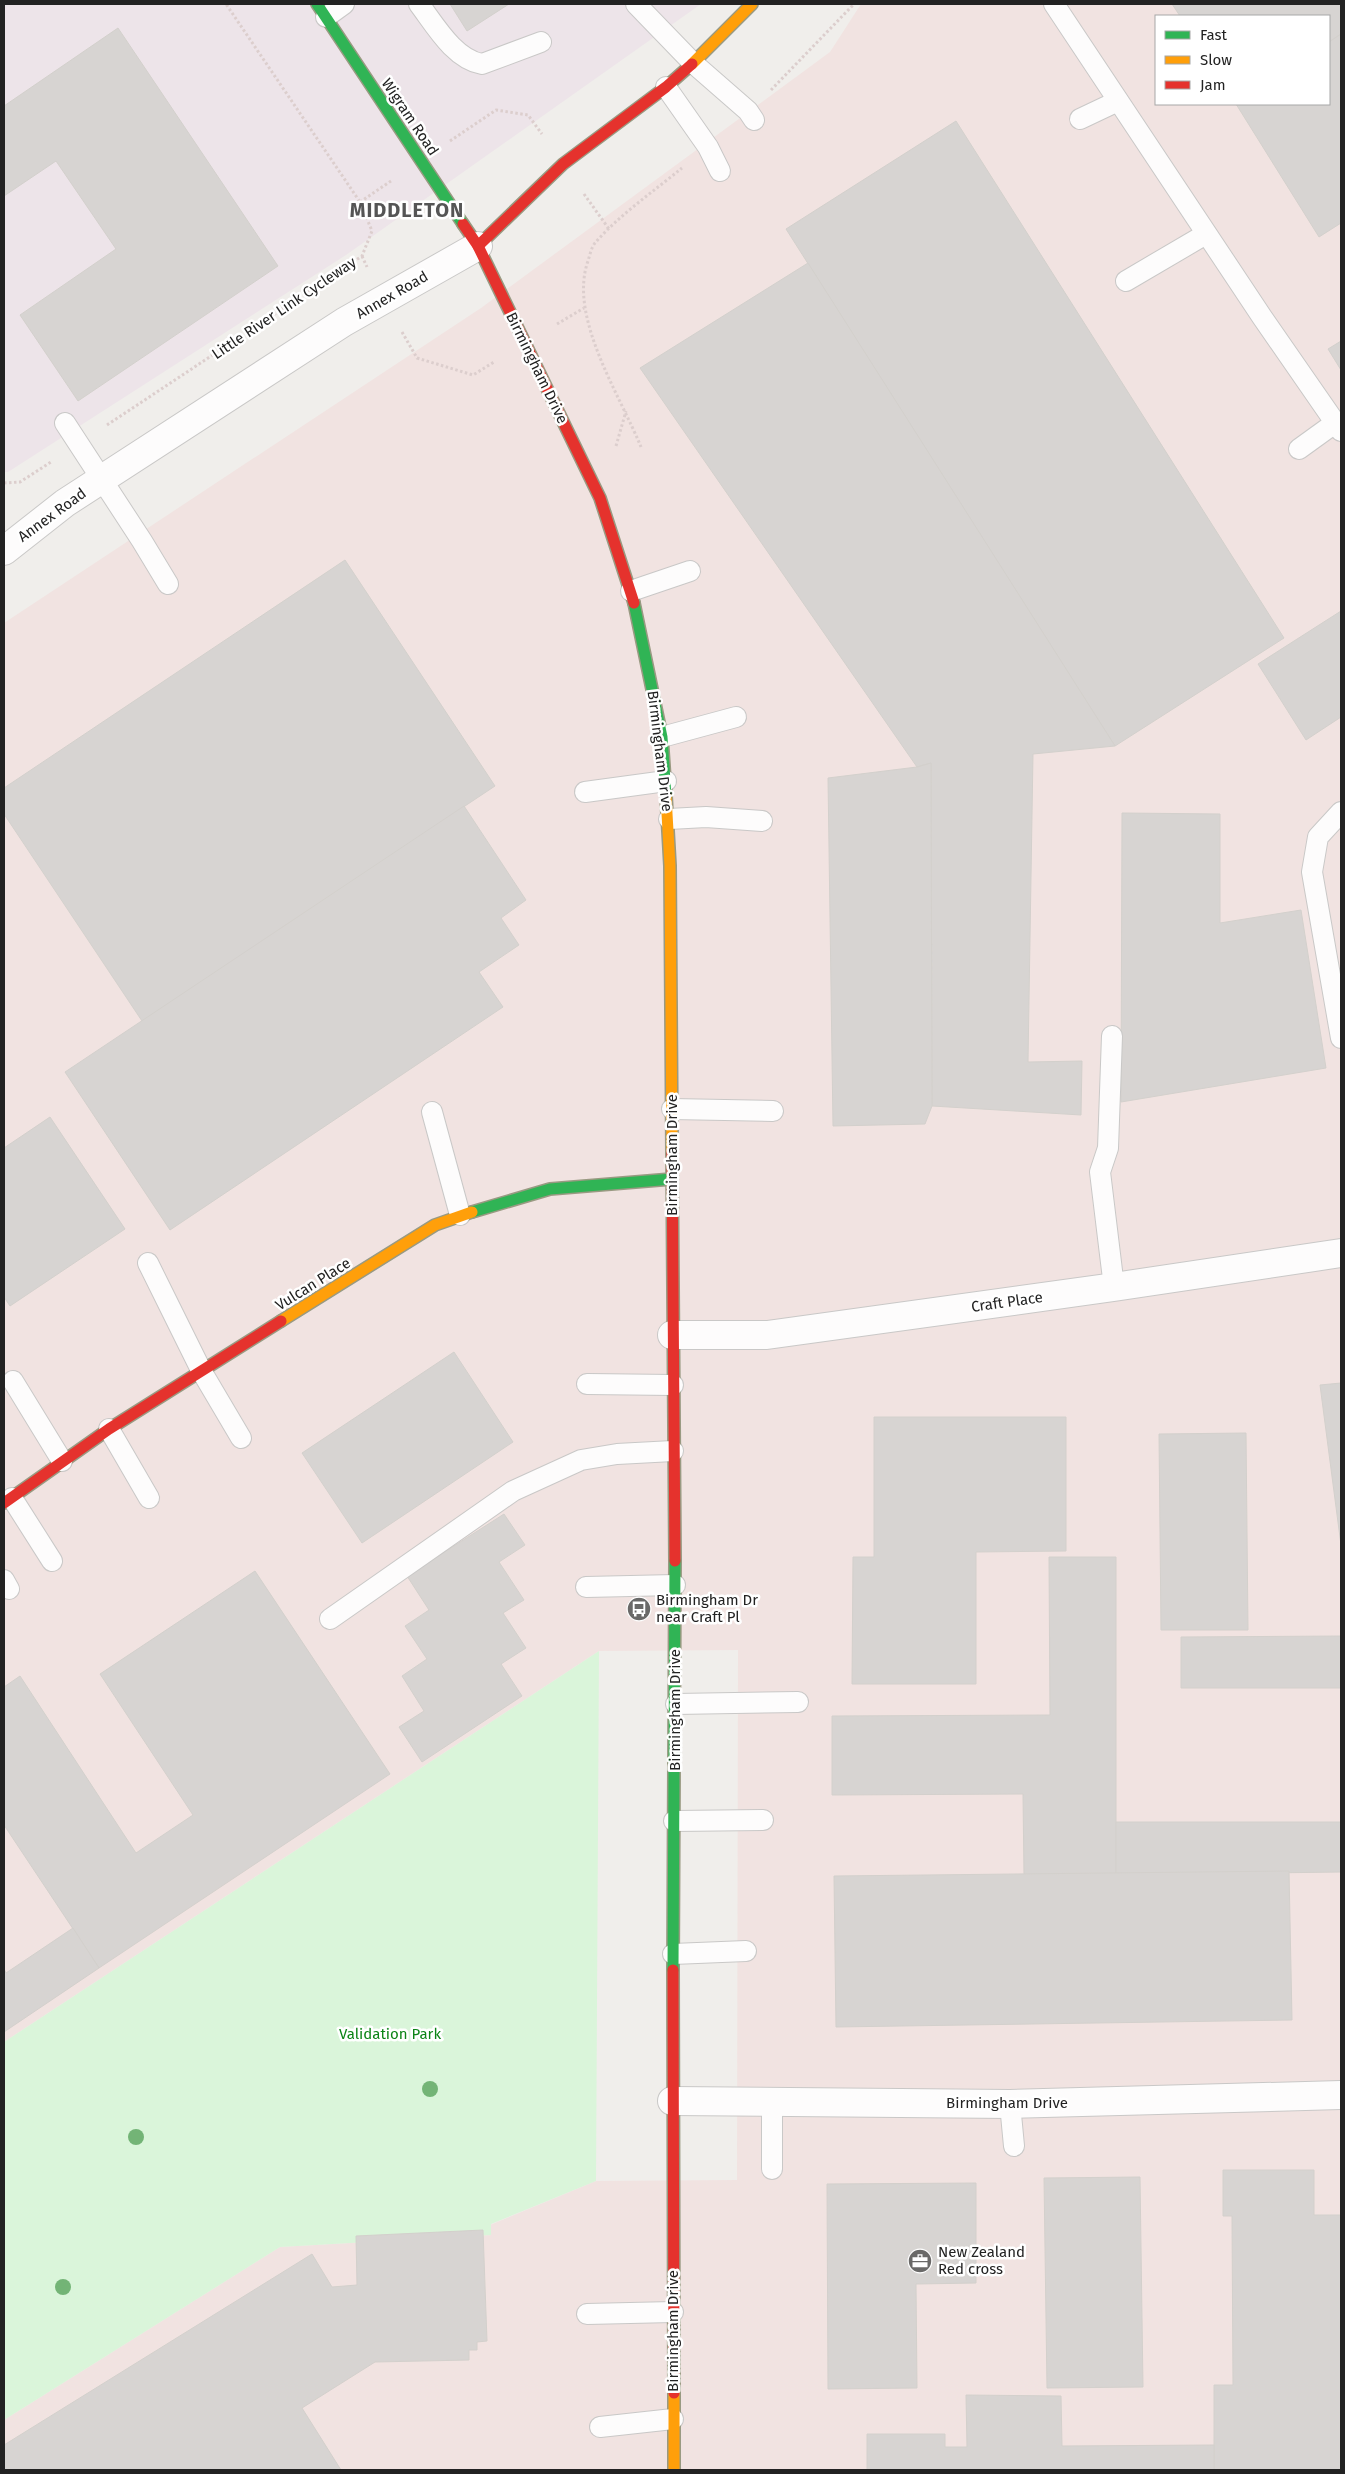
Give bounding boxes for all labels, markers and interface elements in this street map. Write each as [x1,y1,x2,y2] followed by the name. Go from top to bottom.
[1155,15,1330,105] legend
[1200,26,1227,44] text: Fast
[1200,51,1232,69] text: Slow
[378,75,442,159] street label: Wigram Road
[1200,76,1226,94] text: Jam
[350,198,464,222] district label: MIDDLETON
[208,253,360,363] street label: Little River Link Cycleway
[353,267,431,323] street label: Annex Road
[502,309,572,427] street label: Birmingham Drive
[14,484,90,546] street label: Annex Road
[644,689,676,813] street label: Birmingham Drive
[663,1094,681,1216] street label: Birmingham Drive
[272,1254,354,1314] street label: Vulcan Place
[970,1288,1044,1316] street label: Craft Place
[656,1591,758,1626] place label: Birmingham Dr near Craft Pl
[626,1596,652,1622] bus stop icon: Birmingham Dr near Craft Pl
[666,1649,684,1771] street label: Birmingham Drive
[339,2025,441,2043] park label: Validation Park
[946,2094,1068,2112] street label: Birmingham Drive
[938,2243,1025,2278] place label: New Zealand Red cross
[907,2248,933,2274] office icon: New Zealand Red cross
[664,2270,682,2392] street label: Birmingham Drive

